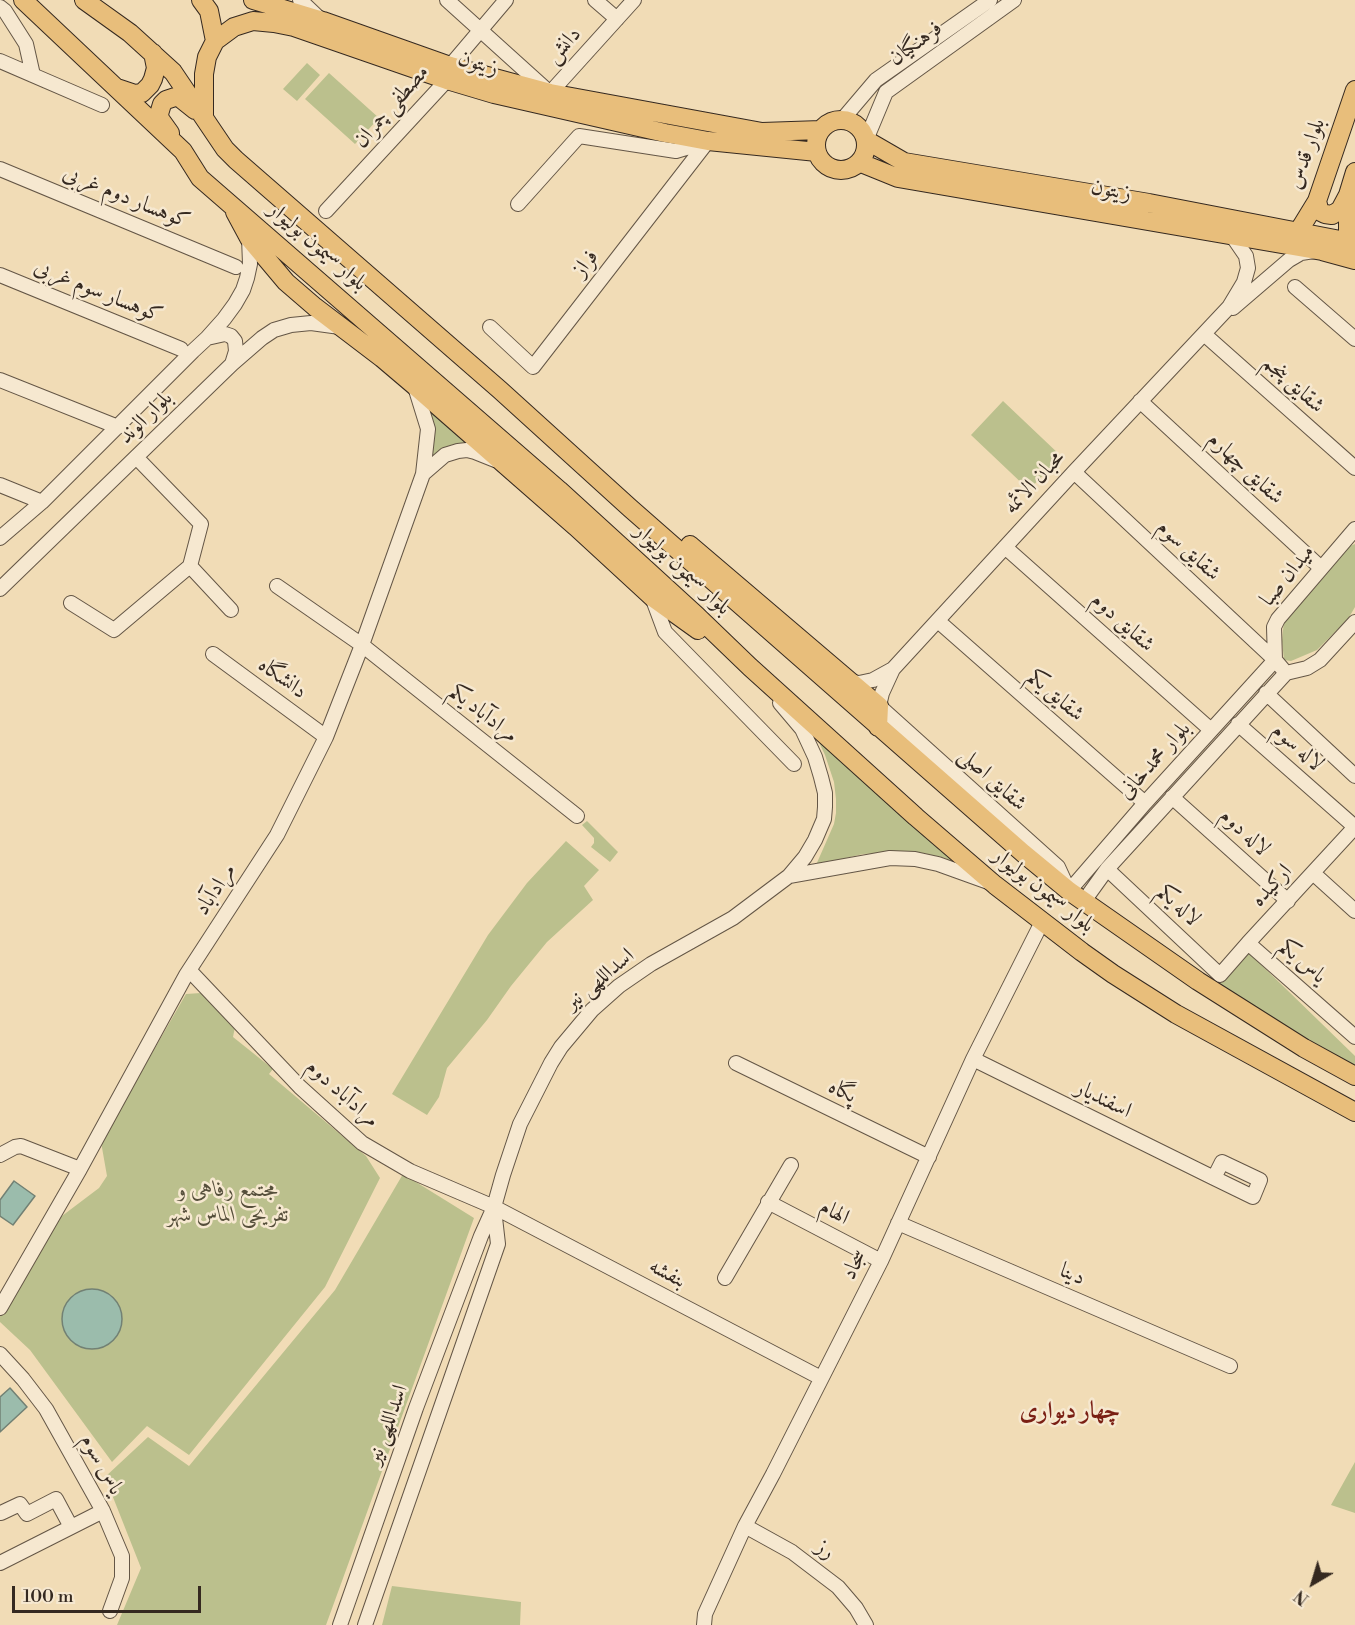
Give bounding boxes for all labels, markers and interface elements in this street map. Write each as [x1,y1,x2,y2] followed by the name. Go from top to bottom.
[884,16,948,72] street label: فرهنگیان
[541,22,587,70] street label: دانش
[455,46,501,82] street label: زیتون
[349,60,435,154] street label: مصطفی چمران
[1282,115,1332,193] street label: بلوار قدس
[58,160,194,236] street label: کوهسار دوم غربی
[1089,174,1133,208] street label: زیتون
[262,197,372,297] street label: بلوار سیمون بولیوار
[567,245,605,283] street label: فراز
[30,254,166,330] street label: کوهسار سوم غربی
[1257,350,1329,420] street label: شقایق پنجم
[113,386,179,450] street label: بلوار الوند
[1201,427,1289,511] street label: شقایق چهارم
[999,446,1071,520] street label: محبان الائمه
[1150,515,1226,587] street label: شقایق سوم
[628,518,736,622] street label: بلوار سیمون بولیوار
[1255,540,1321,612] street label: میدان صبا
[1085,588,1159,658] street label: شقایق دوم
[252,652,312,706] street label: دانشگاه
[1021,664,1089,728] street label: شقایق یکم
[443,679,523,749] street label: مرادآباد یکم
[1113,717,1197,805] street label: بلوار محمدخانی
[1265,718,1329,778] street label: لاله سوم
[952,743,1032,817] street label: شقایق اصلی
[1213,803,1275,863] street label: لاله دوم
[986,843,1100,939] street label: بلوار سیمون بولیوار
[190,859,242,921] street label: مرادآباد
[1246,859,1298,913] street label: ارکیده
[1151,879,1205,933] street label: لاله یکم
[1273,934,1331,990] street label: یاس یکم
[560,943,640,1017] street label: اسداللهی نیر
[300,1054,384,1134] street label: مرادآباد دوم
[824,1074,860,1110] street label: پگاه
[1071,1075,1135,1125] street label: اسفندیار
[167,1178,289,1230] park label: مجتمع رفاهی و تفریحی الماس شهر
[815,1194,853,1232] street label: الهام
[836,1246,874,1284] street label: سجاد
[644,1253,690,1295] street label: بنفشه
[1055,1258,1089,1292] street label: دینا
[361,1381,415,1469] street label: اسداللهی نیر
[1020,1398,1120,1426] district label: چهار دیواری
[74,1430,128,1500] street label: یاس سوم
[810,1534,840,1566] street label: رز
[1283,1553,1343,1613] north arrow
[15,1574,204,1612] scale bar
[23,1585,74,1608] text: 100 m
[1291,1585,1313,1609] text: N

